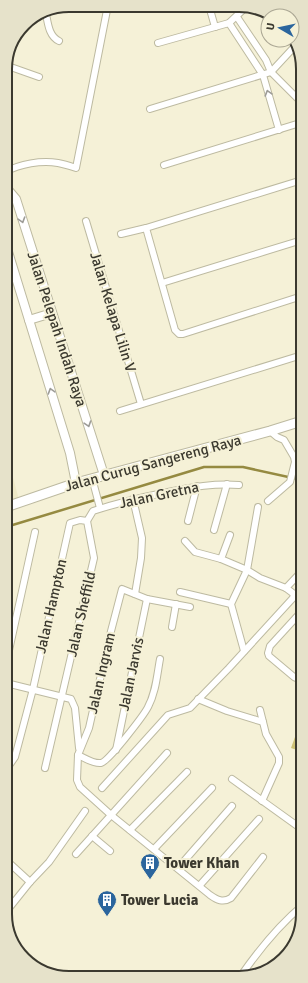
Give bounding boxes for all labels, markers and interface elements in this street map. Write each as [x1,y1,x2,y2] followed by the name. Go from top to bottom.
[260,8,300,48] north arrow
[264,22,278,31] text: U
[264,89,273,96] one-way arrow
[17,216,26,223] one-way arrow
[23,249,91,409] street label: Jalan Pelepah Indah Raya
[86,250,140,375] street label: Jalan Kelapa Lilin V
[47,388,56,395] one-way arrow
[83,420,91,427] one-way arrow
[63,431,243,495] street label: Jalan Curug Sangereng Raya
[118,478,200,512] street label: Jalan Gretna
[31,557,71,655] street label: Jalan Hampton
[62,570,100,658] street label: Jalan Sheffild
[83,631,119,715] street label: Jalan Ingram
[114,635,148,712] street label: Jalan Jarvis
[139,852,161,880] building icon: Tower Khan
[164,854,239,872] place label: Tower Khan
[96,889,118,917] building icon: Tower Lucia
[121,891,199,909] place label: Tower Lucia

